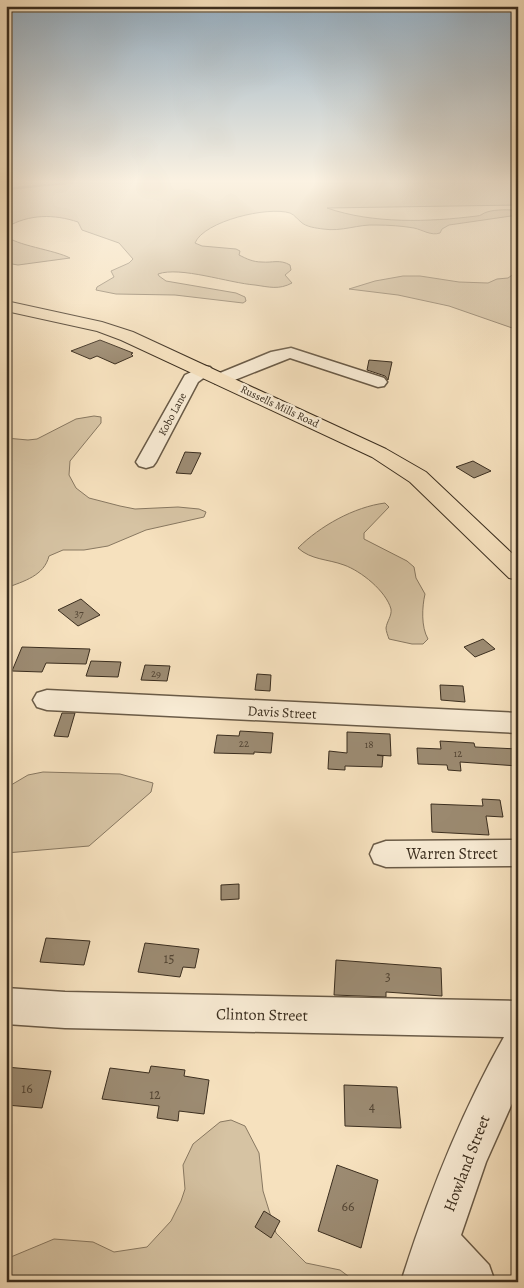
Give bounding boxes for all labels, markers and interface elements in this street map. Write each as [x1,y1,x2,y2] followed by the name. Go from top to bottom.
[238,382,322,431] street label: Russells Mills Road
[155,390,190,438] street label: Kobo Lane
[74,606,84,621] house number: 37
[151,666,161,681] house number: 29
[247,701,317,724] street label: Davis Street
[239,736,249,751] house number: 22
[364,737,374,752] house number: 18
[454,746,463,761] house number: 12
[405,843,498,865] street label: Warren Street
[164,949,174,968] house number: 15
[385,967,391,986] house number: 3
[216,1003,308,1027] street label: Clinton Street
[21,1079,33,1098] house number: 16
[149,1085,161,1104] house number: 12
[369,1097,375,1116] house number: 4
[438,1112,495,1215] street label: Howland Street
[342,1197,354,1216] house number: 66

